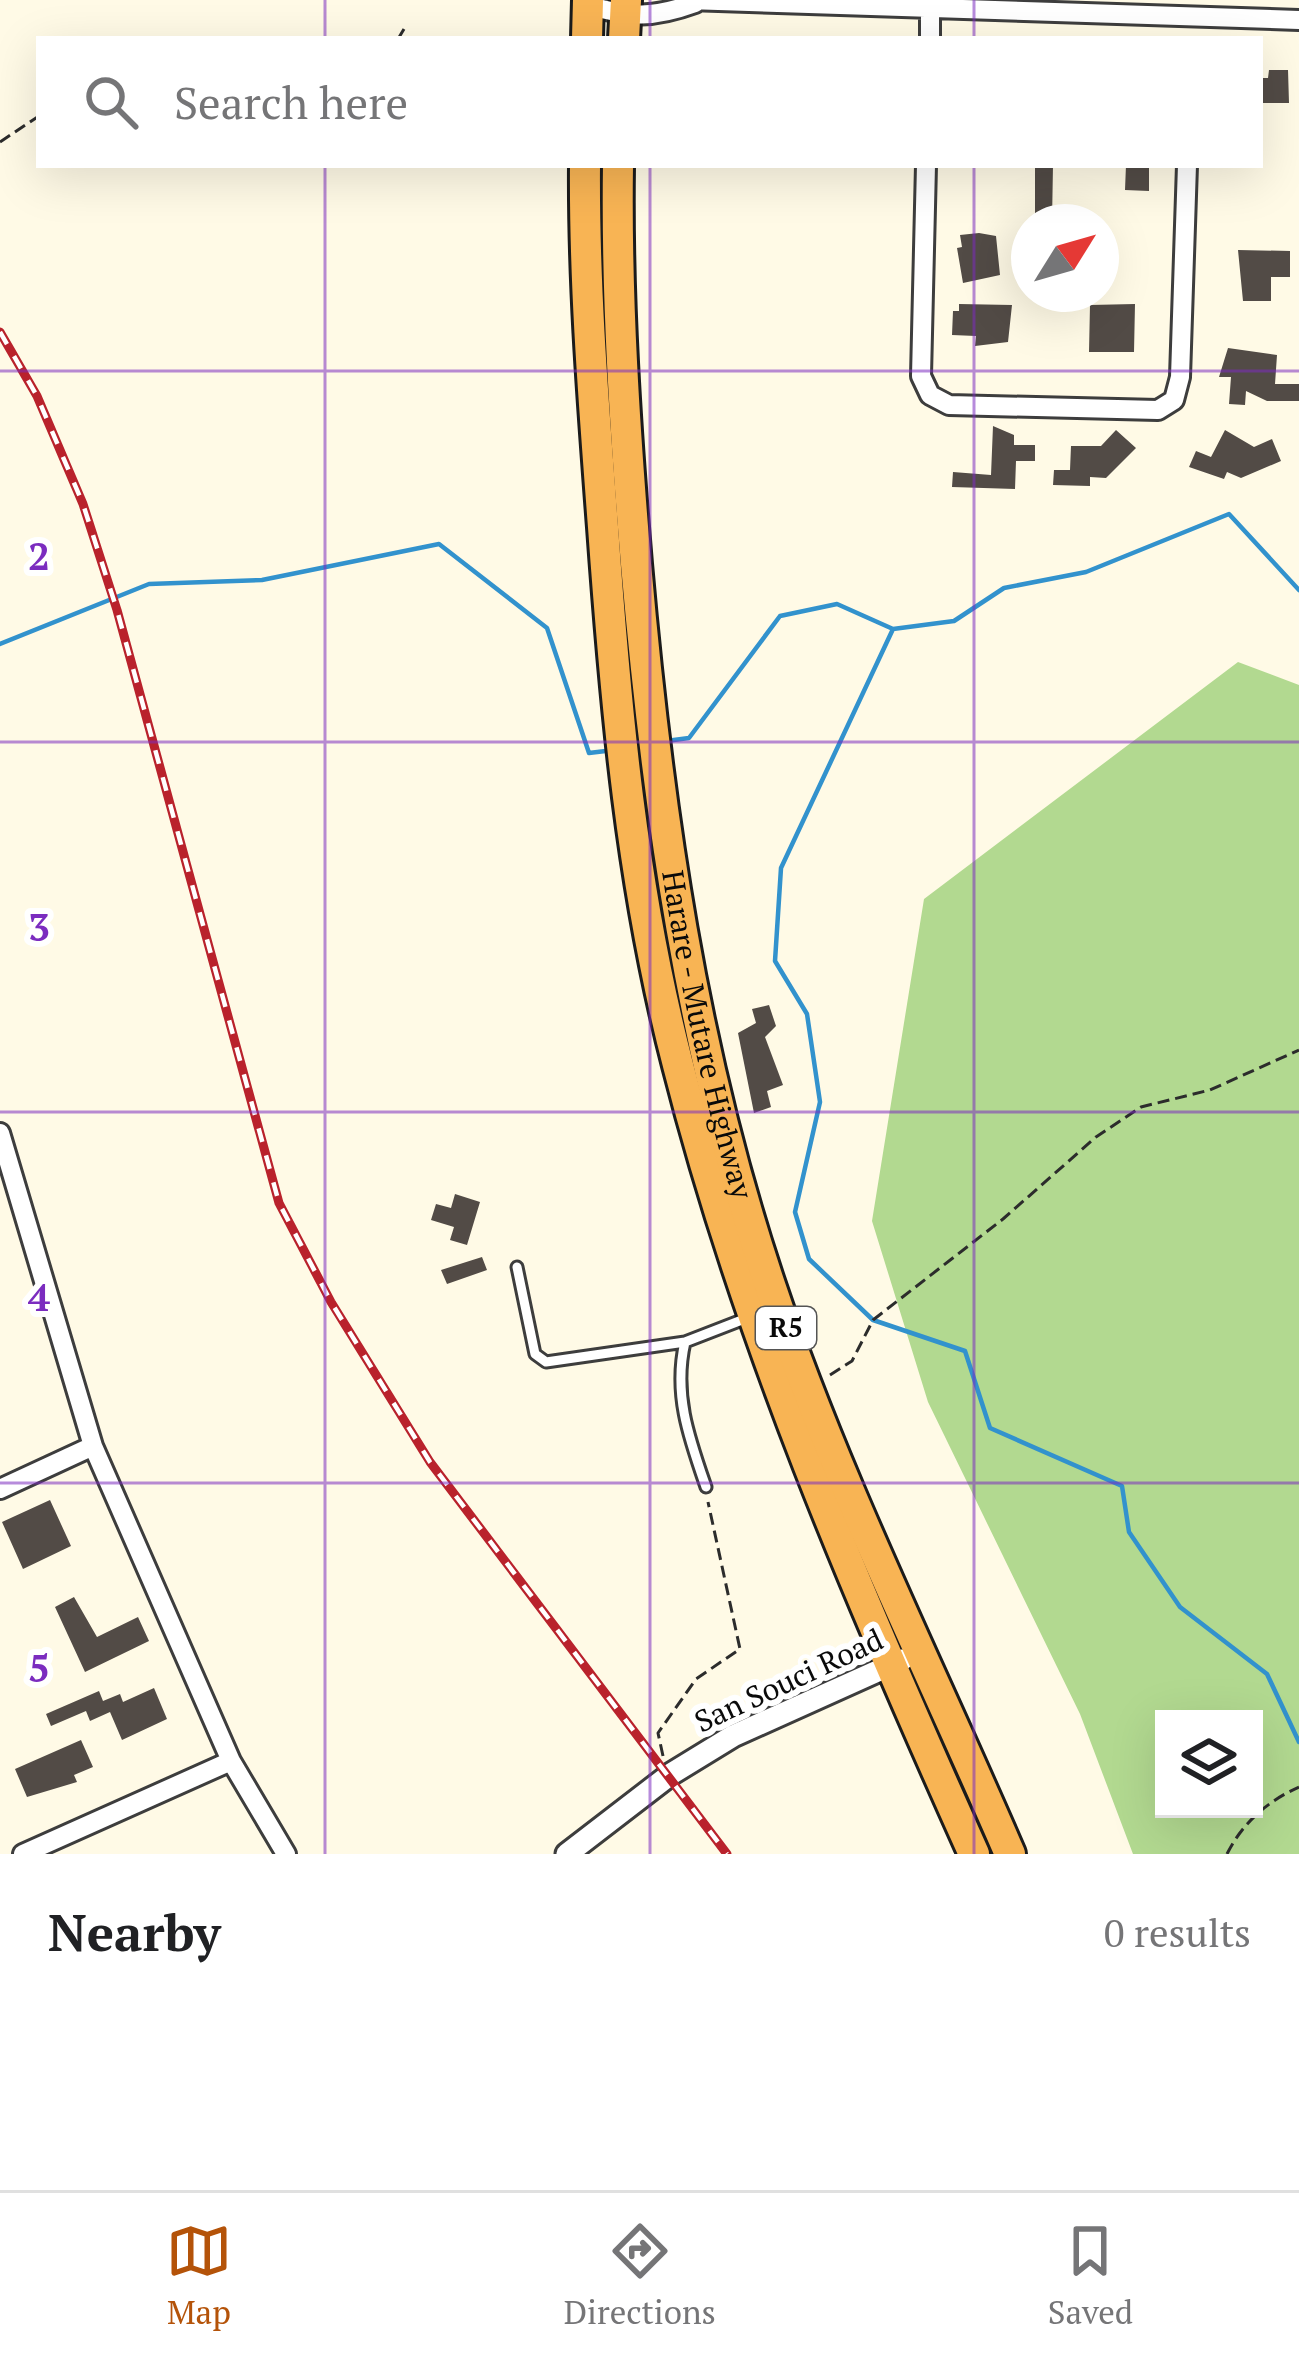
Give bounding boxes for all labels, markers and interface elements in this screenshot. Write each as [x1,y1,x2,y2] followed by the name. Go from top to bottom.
[36,36,1263,168] search box
[78,69,144,135] icon: search
[174,72,408,132] text: Search here
[1011,204,1119,312] north arrow
[28,529,50,581] text: 2
[653,867,763,1204] street label: Harare - Mutare Highway
[28,900,50,952] text: 3
[28,1270,50,1322] text: 4
[756,1307,816,1349] road number: R5
[688,1619,889,1741] street label: San Souci Road
[28,1641,50,1693] text: 5
[1155,1710,1263,1818] map controls
[1155,1710,1263,1818] button: layers
[48,1898,221,1966] text: Nearby
[1104,1906,1251,1958] text: 0 results
[166,2218,232,2333] tab: Map
[564,2218,716,2333] tab: Directions
[1048,2218,1133,2333] tab: Saved

